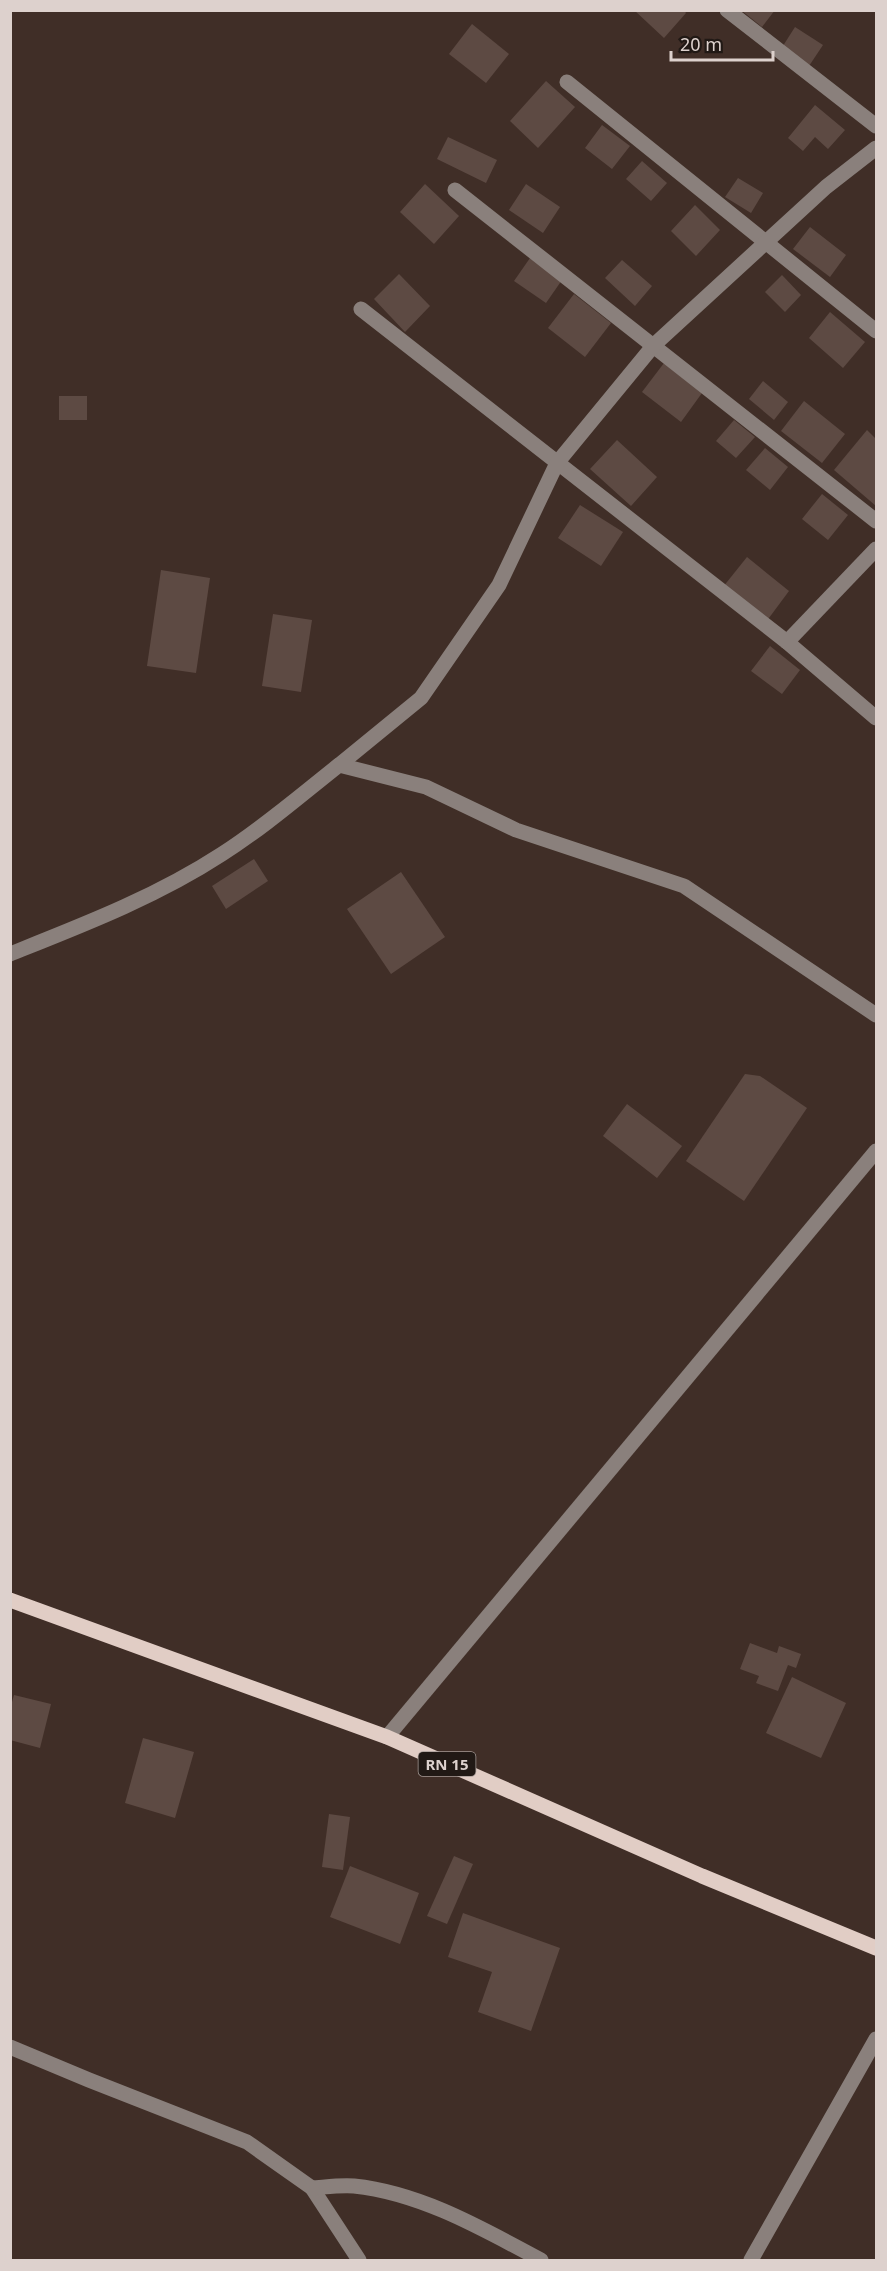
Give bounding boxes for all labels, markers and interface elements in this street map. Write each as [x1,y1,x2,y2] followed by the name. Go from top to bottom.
[671,24,773,62] scale bar
[680,32,722,56] text: 20 m
[418,1752,476,1776] road number: RN 15

